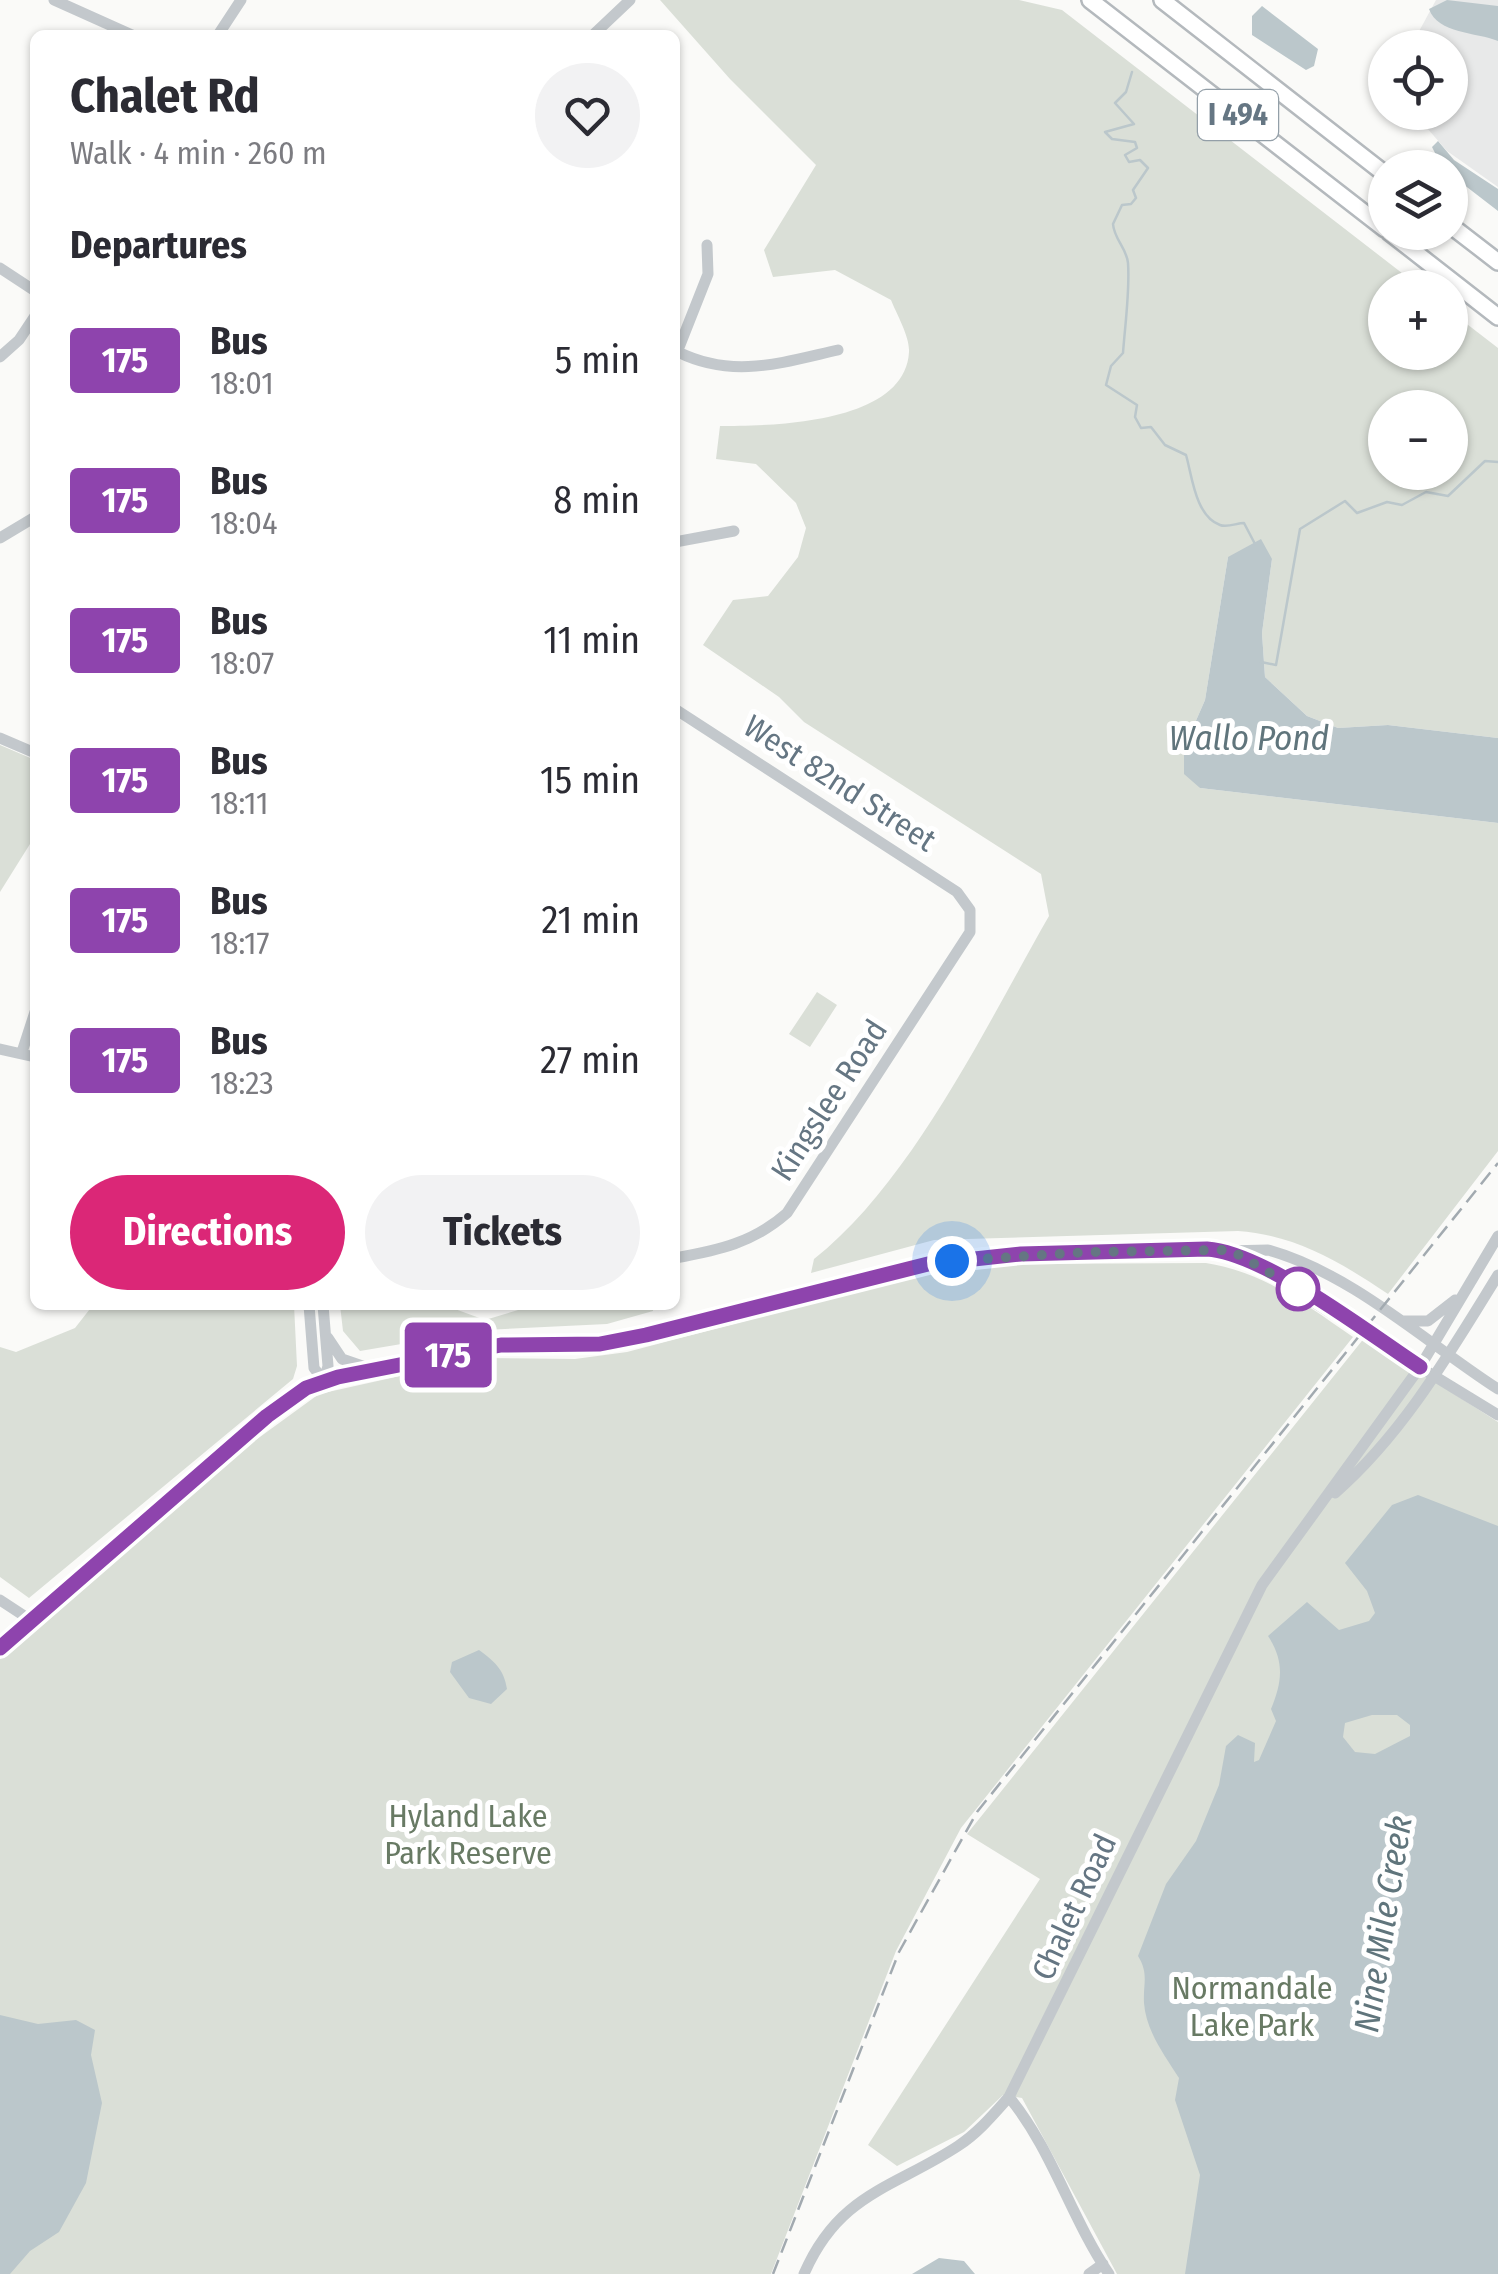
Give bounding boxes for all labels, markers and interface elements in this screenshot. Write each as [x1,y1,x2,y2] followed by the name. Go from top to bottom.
[1368,30,1468,490] map controls
[1368,30,1468,130] button: locate
[535,63,640,168] button: heart
[70,67,260,125] text: Chalet Rd
[1198,90,1278,140] road number: I 494
[70,134,327,172] text: Walk · 4 min · 260 m
[1368,150,1468,250] button: layers
[70,222,247,268] text: Departures
[1368,270,1468,370] button: +
[210,318,268,364] text: Bus
[555,337,640,383] text: 5 min
[102,339,148,381] text: 175
[210,364,274,402] text: 18:01
[1368,390,1468,490] button: −
[210,458,268,504] text: Bus
[553,477,640,523] text: 8 min
[102,479,148,521] text: 175
[210,504,277,542] text: 18:04
[210,598,268,644] text: Bus
[543,617,640,663] text: 11 min
[102,619,148,661] text: 175
[210,644,274,682] text: 18:07
[737,707,944,859] street label: West 82nd Street
[1169,717,1330,759] water label: Wallo Pond
[210,738,268,784] text: Bus
[540,757,640,803] text: 15 min
[102,759,148,801] text: 175
[210,784,268,822] text: 18:11
[210,878,268,924] text: Bus
[542,897,640,943] text: 21 min
[102,899,148,941] text: 175
[210,924,269,962] text: 18:17
[763,1012,895,1188] street label: Kingslee Road
[210,1018,268,1064] text: Bus
[540,1037,640,1083] text: 27 min
[102,1039,148,1081] text: 175
[210,1064,274,1102] text: 18:23
[70,1175,345,1290] button: Directions
[365,1175,640,1290] button: Tickets
[927,1236,977,1286] your location
[1277,1268,1319,1310] unlabelled marker
[390,1322,506,1388] line badge: 175
[425,1334,471,1376] text: 175
[384,1797,552,1872] park label: Hyland Lake Park Reserve
[1345,1813,1421,2035] water label: Nine Mile Creek
[1024,1828,1124,1986] street label: Chalet Road
[1171,1969,1333,2044] park label: Normandale Lake Park

